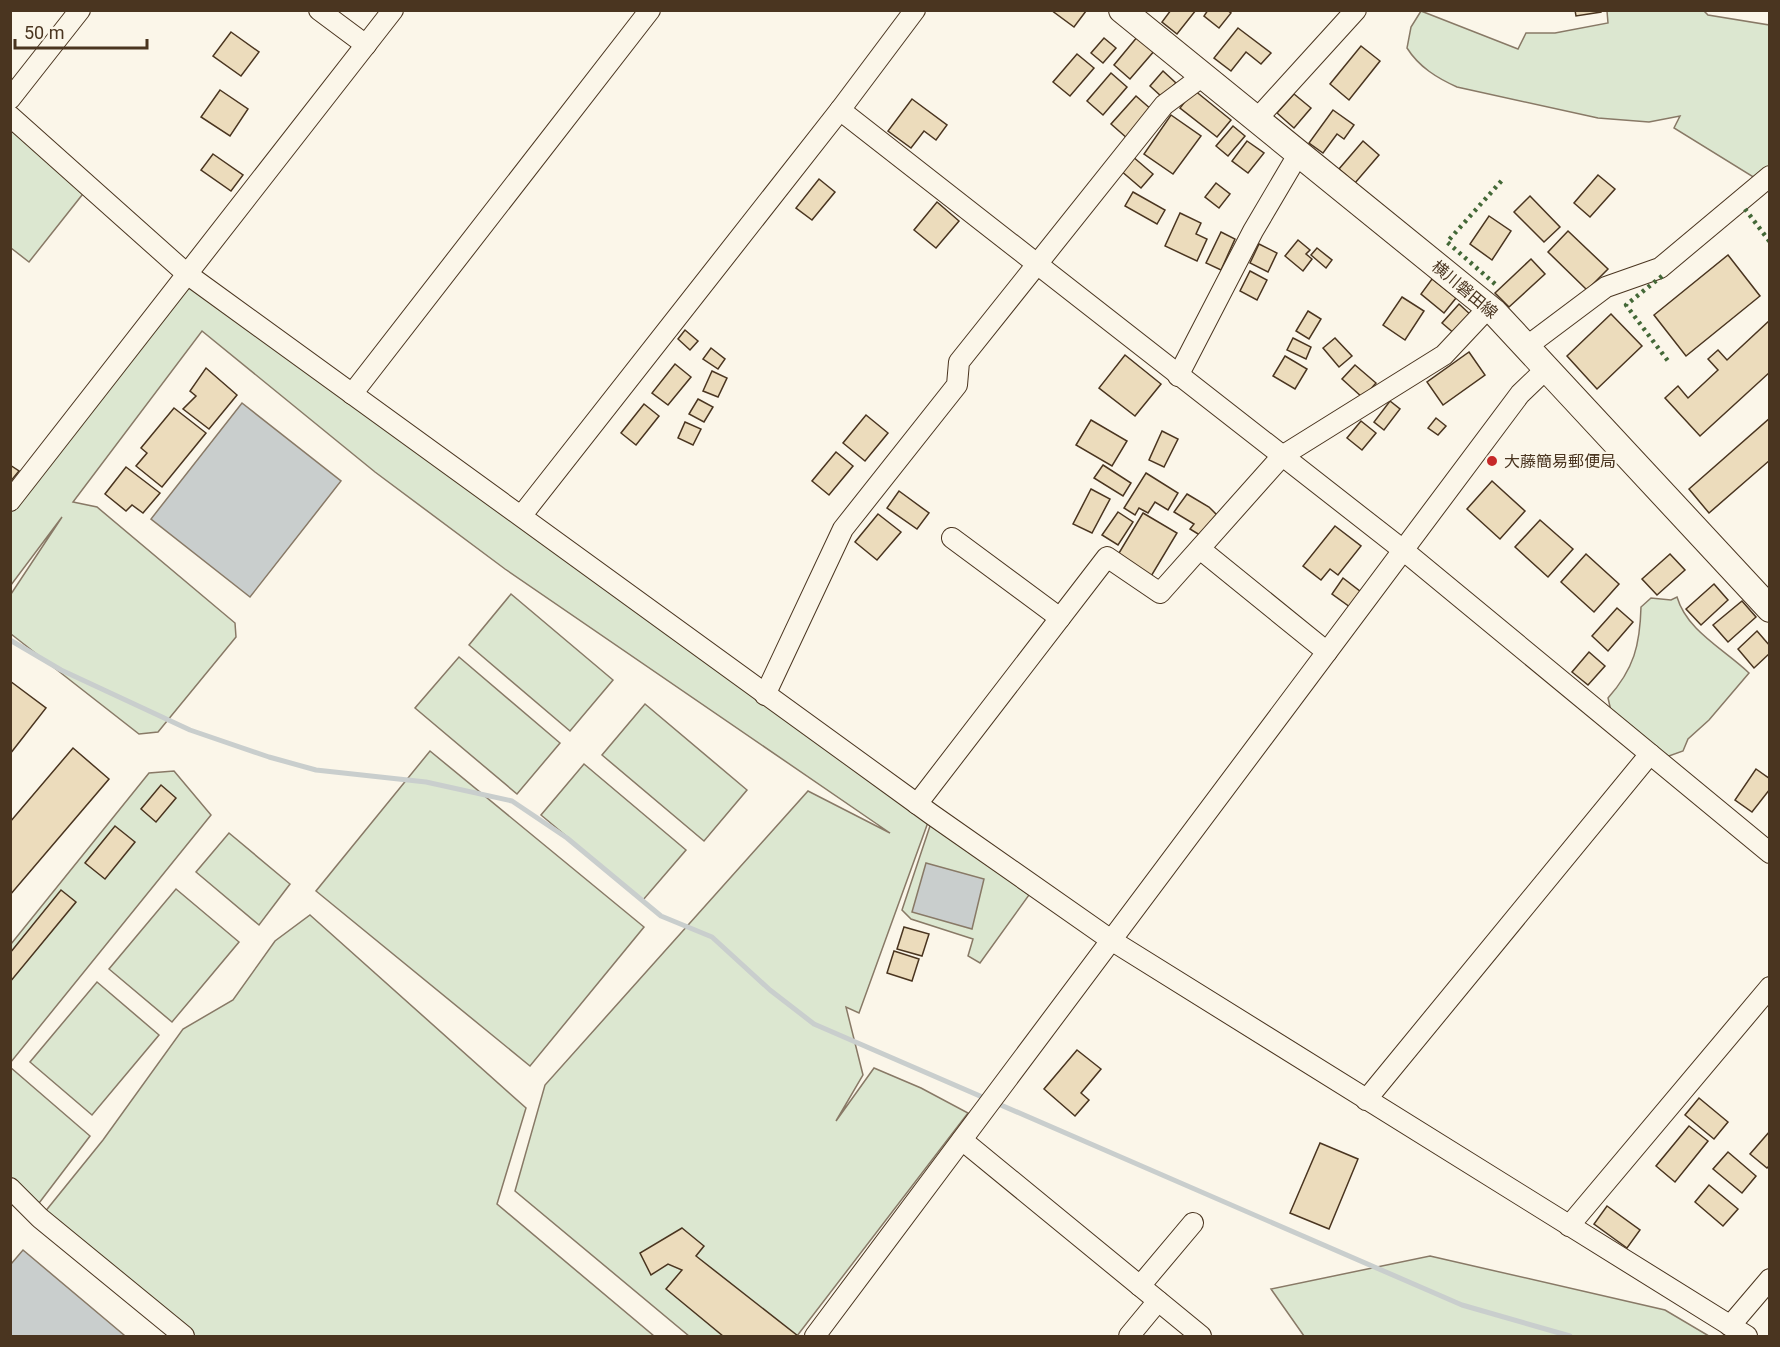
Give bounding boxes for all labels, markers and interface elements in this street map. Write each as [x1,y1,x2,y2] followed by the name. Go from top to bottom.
[15,12,147,50] scale bar
[24,22,64,43] text: 50 m
[1428,256,1501,322] street label: 横川磐田線
[1504,452,1616,471] place label: 大藤簡易郵便局
[1485,454,1499,468] marker: 大藤簡易郵便局

